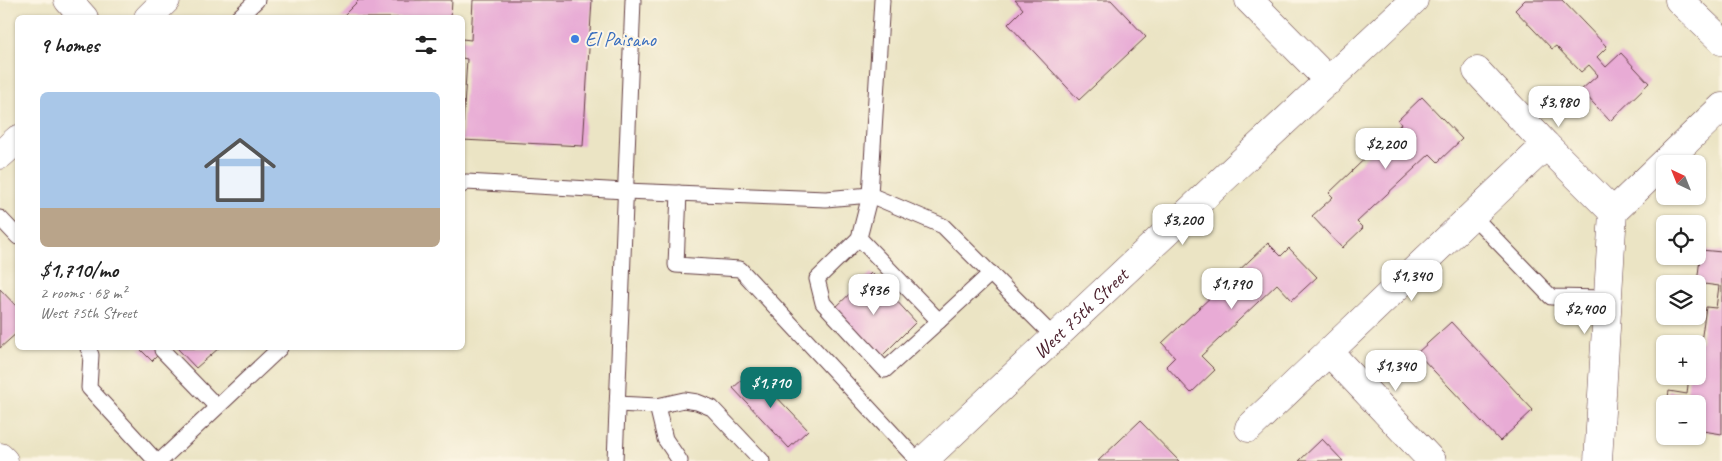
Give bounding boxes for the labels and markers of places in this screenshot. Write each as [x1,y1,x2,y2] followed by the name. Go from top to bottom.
[585,27,657,52] place label: El Paisano
[569,33,581,45] marker: El Paisano
[1518,86,1600,128] pin: $3,980
[1345,128,1427,170] pin: $2,200
[1142,204,1224,246] pin: $3,200
[1371,260,1453,302] pin: $1,340
[1191,268,1273,310] pin: $1,790
[844,274,904,316] pin: $936
[1544,292,1626,335] pin: $2,400
[1355,350,1437,392] pin: $1,340
[730,366,812,409] pin: $1,710

